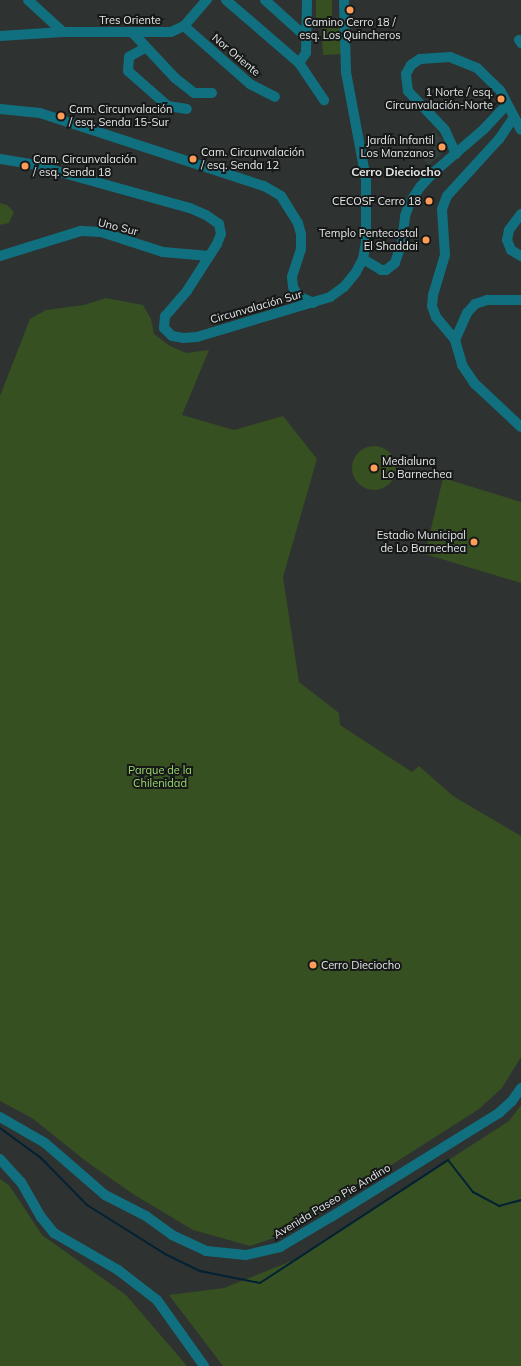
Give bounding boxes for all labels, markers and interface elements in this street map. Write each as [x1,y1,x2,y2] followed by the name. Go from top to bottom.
[345,5,355,15] marker: Camino Cerro 18 / esq. Los Quincheros
[99,13,161,27] street label: Tres Oriente
[299,16,401,42] place label: Camino Cerro 18 / esq. Los Quincheros
[209,31,263,79] street label: Nor Oriente
[385,86,493,112] place label: 1 Norte / esq. Circunvalación-Norte
[496,94,506,104] marker: 1 Norte / esq. Circunvalación-Norte
[69,103,173,129] place label: Cam. Circunvalación / esq. Senda 15-Sur
[56,111,66,121] marker: Cam. Circunvalación / esq. Senda 15-Sur
[361,134,434,160] place label: Jardín Infantil Los Manzanos
[437,142,447,152] marker: Jardín Infantil Los Manzanos
[201,146,305,172] place label: Cam. Circunvalación / esq. Senda 12
[33,153,137,179] place label: Cam. Circunvalación / esq. Senda 18
[188,154,198,164] marker: Cam. Circunvalación / esq. Senda 12
[20,161,30,171] marker: Cam. Circunvalación / esq. Senda 18
[351,165,441,179] district label: Cerro Dieciocho
[332,194,421,208] place label: CECOSF Cerro 18
[424,196,434,206] marker: CECOSF Cerro 18
[97,216,139,238] street label: Uno Sur
[319,227,418,253] place label: Templo Pentecostal El Shaddai
[421,235,431,245] marker: Templo Pentecostal El Shaddai
[209,288,303,326] street label: Circunvalación Sur
[382,455,452,481] place label: Medialuna Lo Barnechea
[369,463,379,473] marker: Medialuna Lo Barnechea
[377,529,466,555] place label: Estadio Municipal de Lo Barnechea
[469,537,479,547] marker: Estadio Municipal de Lo Barnechea
[128,764,192,790] park label: Parque de la Chilenidad
[321,958,401,972] place label: Cerro Dieciocho
[308,960,318,970] marker: Cerro Dieciocho
[271,1161,393,1241] street label: Avenida Paseo Pie Andino

